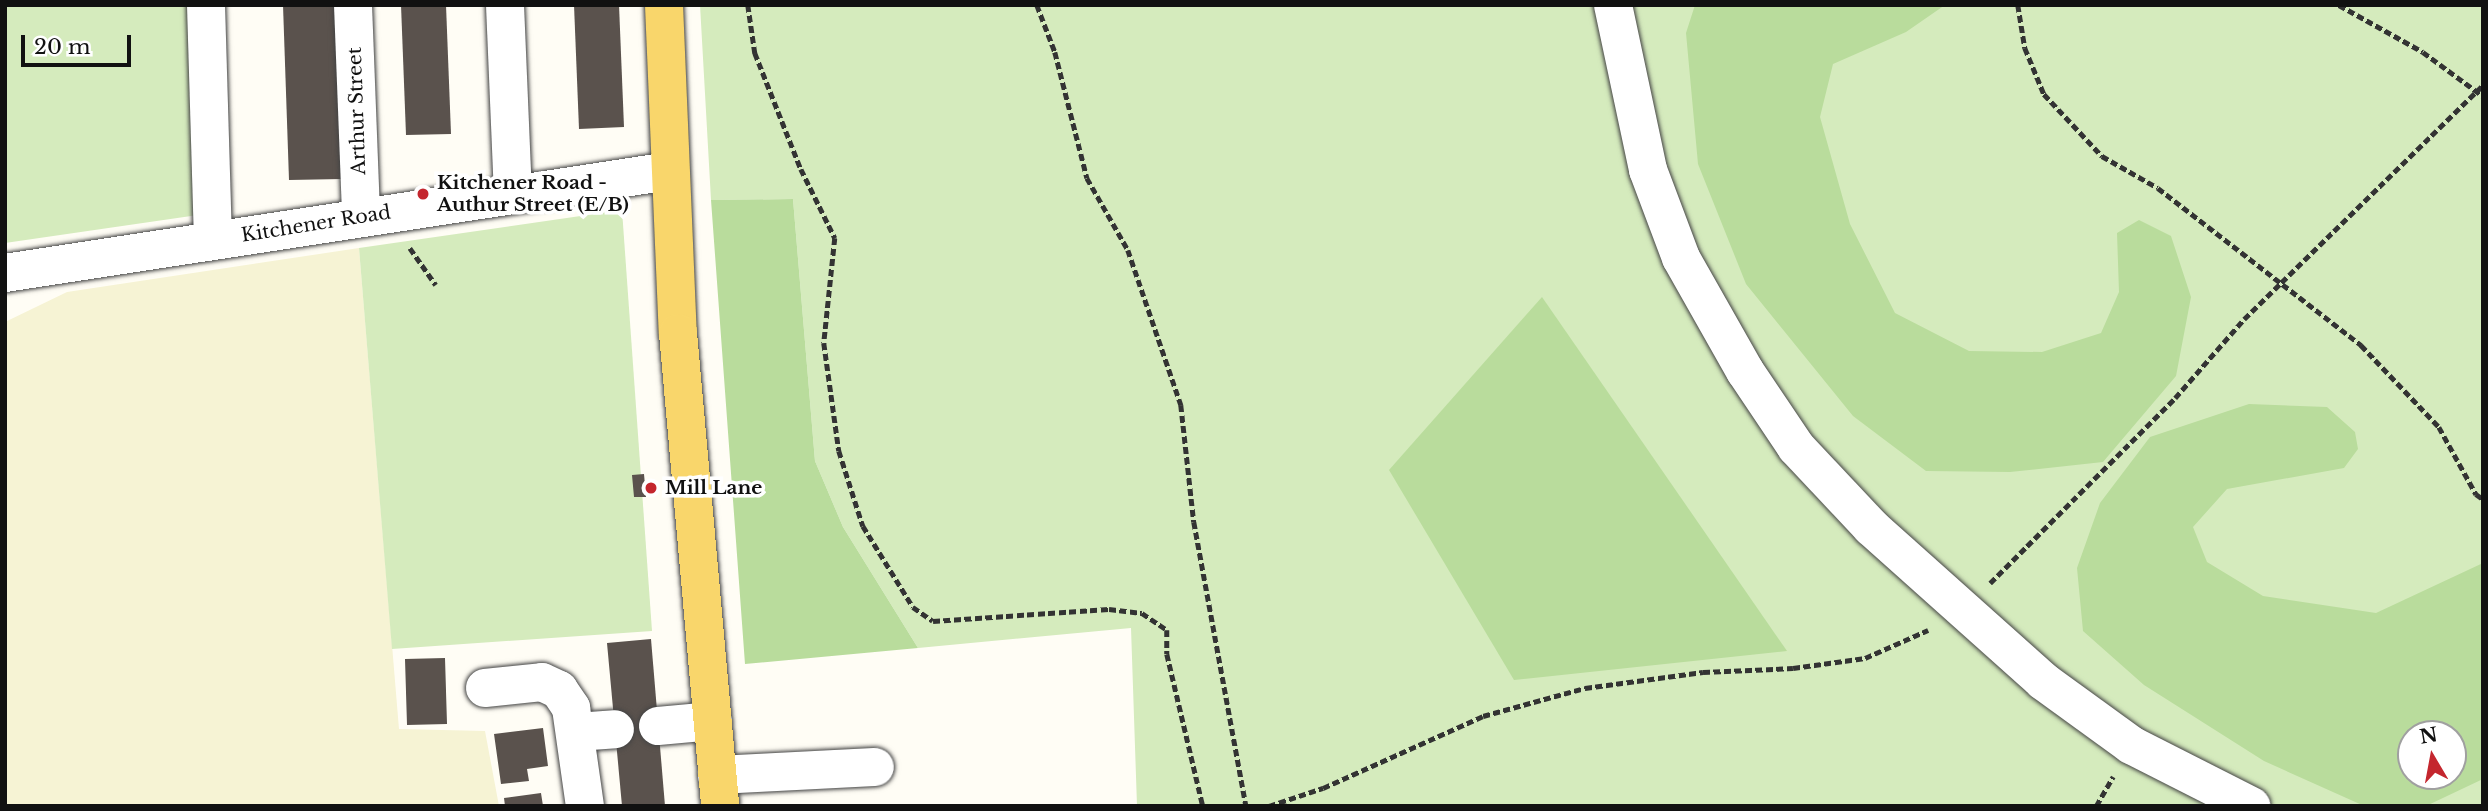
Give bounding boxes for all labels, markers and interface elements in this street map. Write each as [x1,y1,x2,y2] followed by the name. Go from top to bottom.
[24,21,135,65] scale bar
[34,34,91,60] text: 20 m
[343,46,371,176] street label: Arthur Street
[437,172,629,216] place label: Kitchener Road - Authur Street (E/B)
[415,186,431,202] marker: Kitchener Road - Authur Street (E/B)
[239,201,393,247] street label: Kitchener Road
[665,477,762,499] place label: Mill Lane
[643,480,659,496] marker: Mill Lane
[2397,720,2467,790] north arrow
[2418,723,2439,749] text: N

